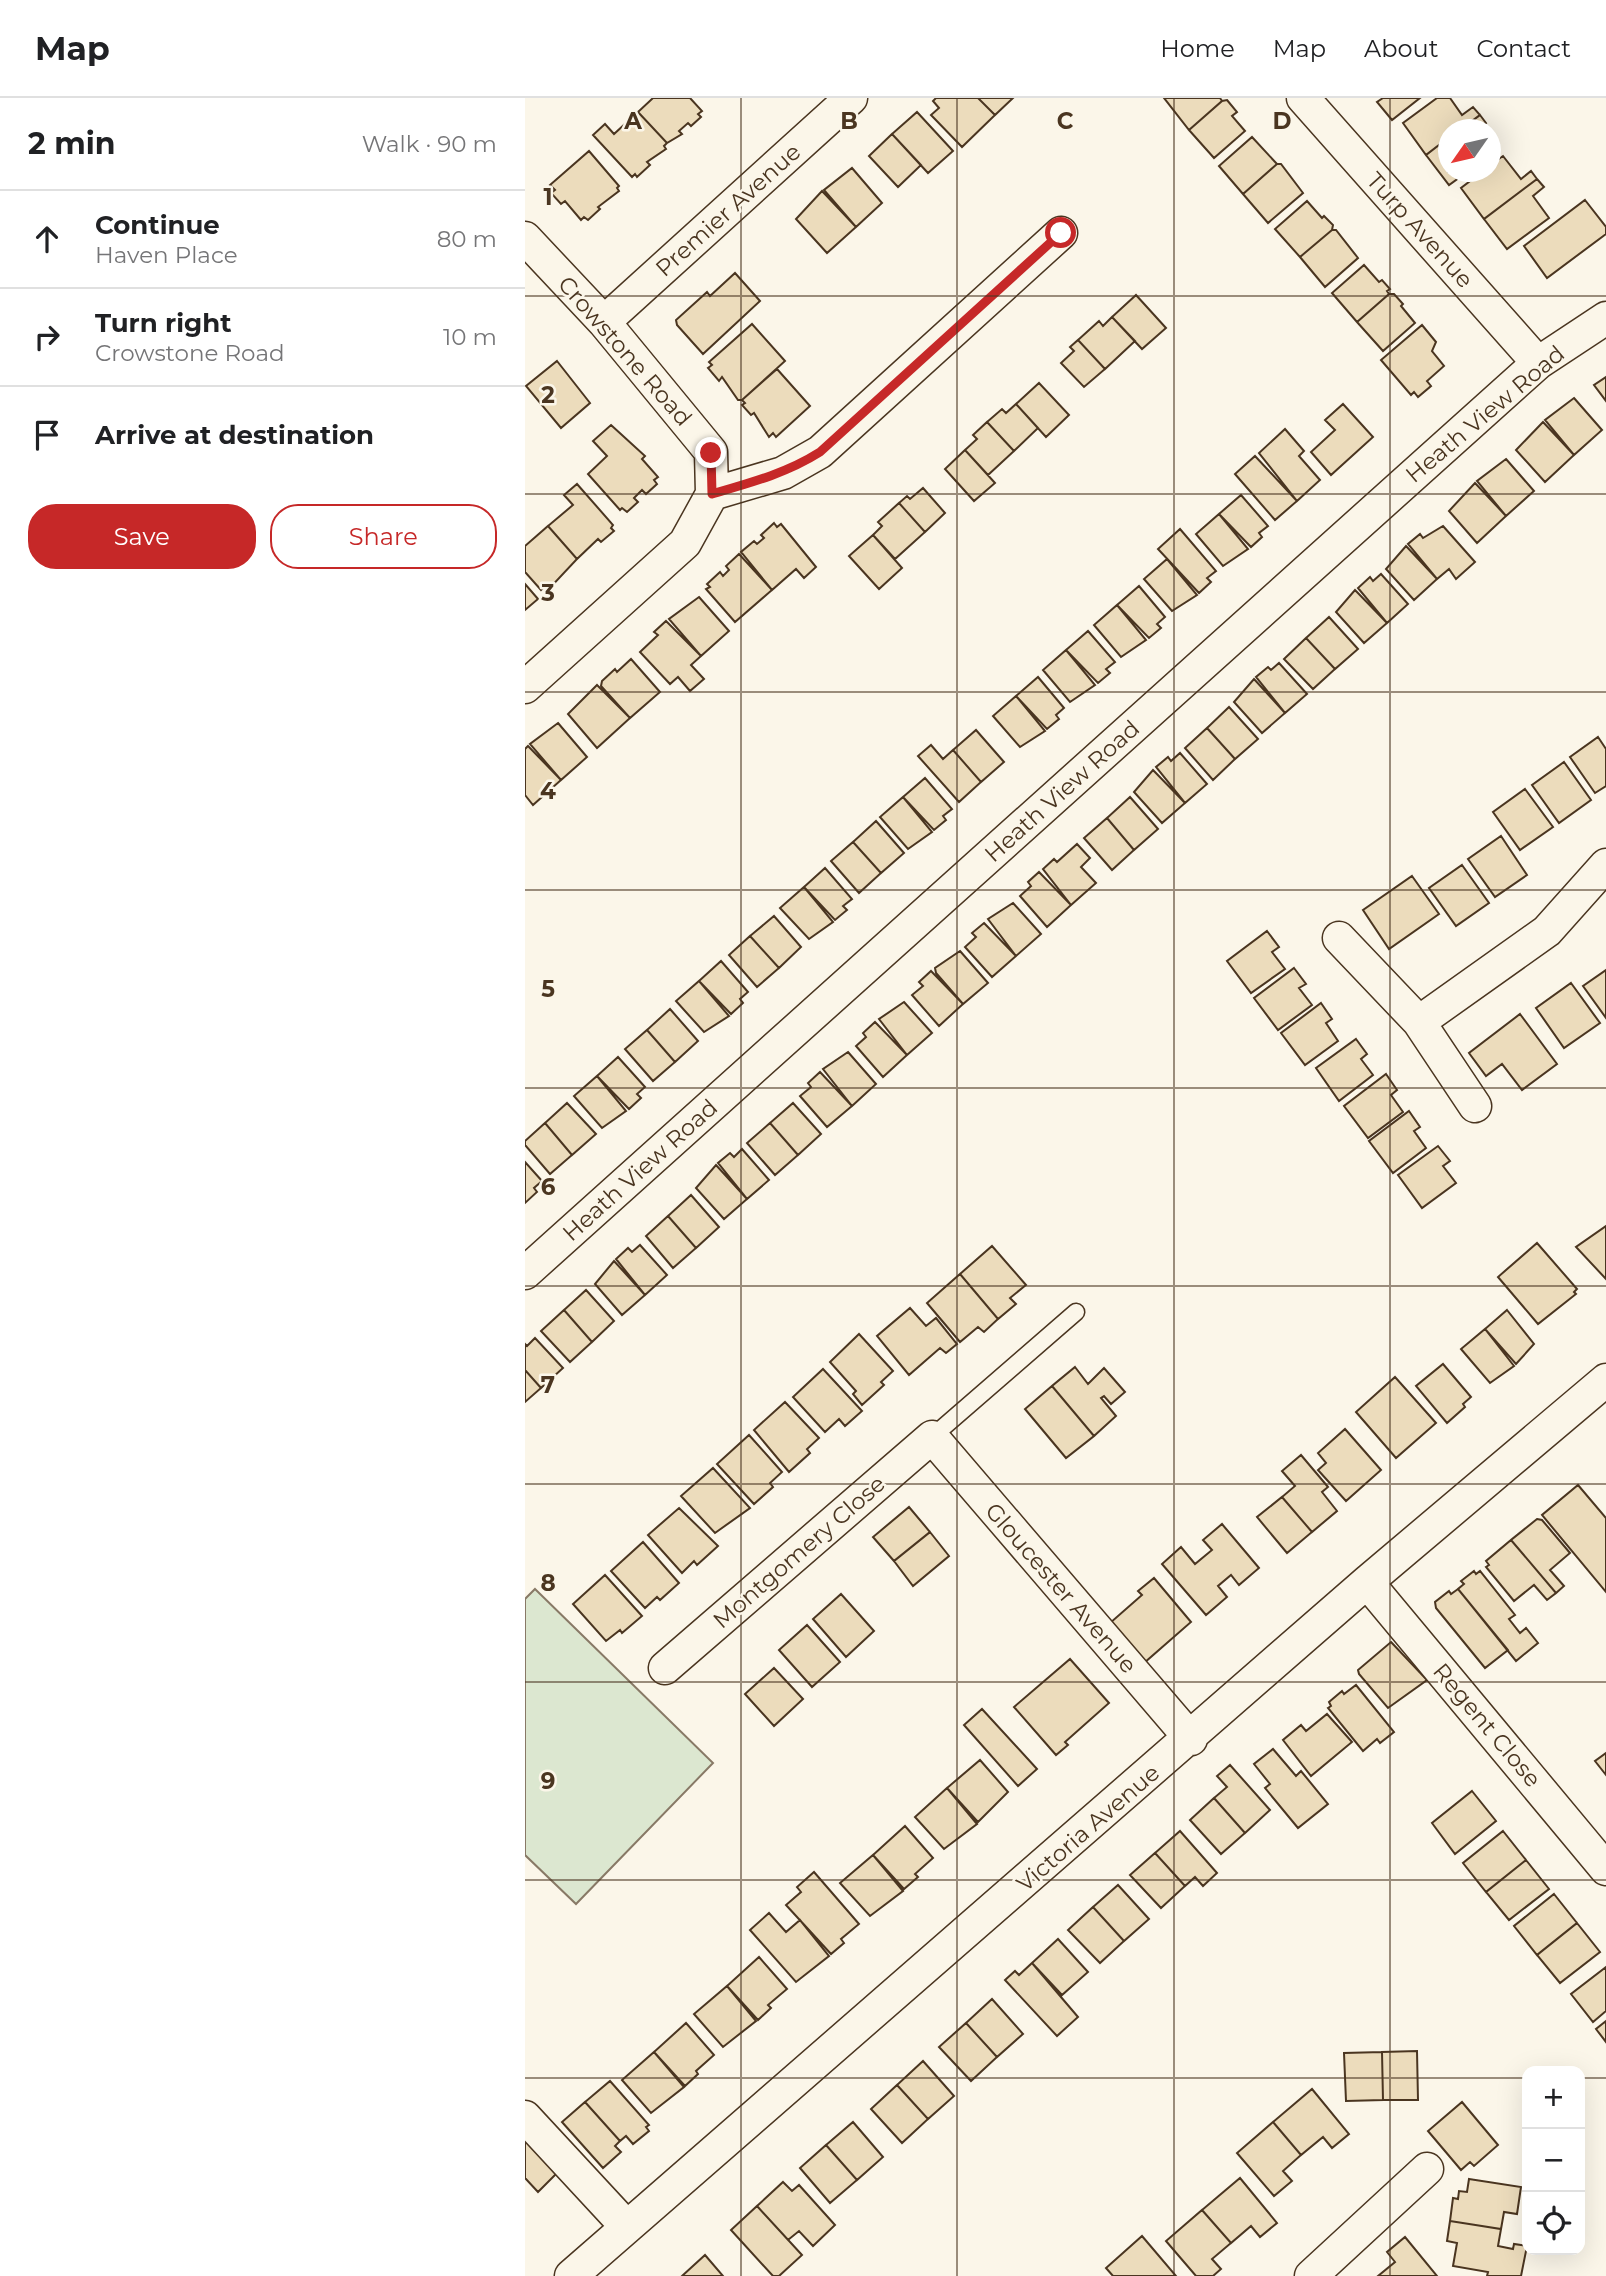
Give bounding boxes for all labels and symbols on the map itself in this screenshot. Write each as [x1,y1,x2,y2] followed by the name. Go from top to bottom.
[623,107,642,135] text: A
[840,107,858,135] text: B
[1057,107,1074,135] text: C
[1273,107,1292,135] text: D
[1438,119,1501,182] north arrow
[650,138,806,282] street label: Premier Avenue
[1361,166,1479,294] street label: Turp Avenue
[543,183,553,211] text: 1
[1045,217,1076,248] route start
[552,270,698,432] street label: Crowstone Road
[1400,339,1570,489] street label: Heath View Road
[541,381,555,409] text: 2
[695,437,726,468] route end
[540,579,555,607] text: 3
[979,714,1145,868] street label: Heath View Road
[540,777,556,805] text: 4
[541,975,555,1003] text: 5
[557,1093,723,1247] street label: Heath View Road
[541,1173,556,1201] text: 6
[541,1371,555,1399] text: 7
[707,1470,891,1634] street label: Montgomery Close
[979,1497,1143,1679] street label: Gloucester Avenue
[540,1569,556,1597] text: 8
[1427,1657,1547,1793] street label: Regent Close
[1011,1758,1165,1898] street label: Victoria Avenue
[541,1767,555,1795] text: 9

